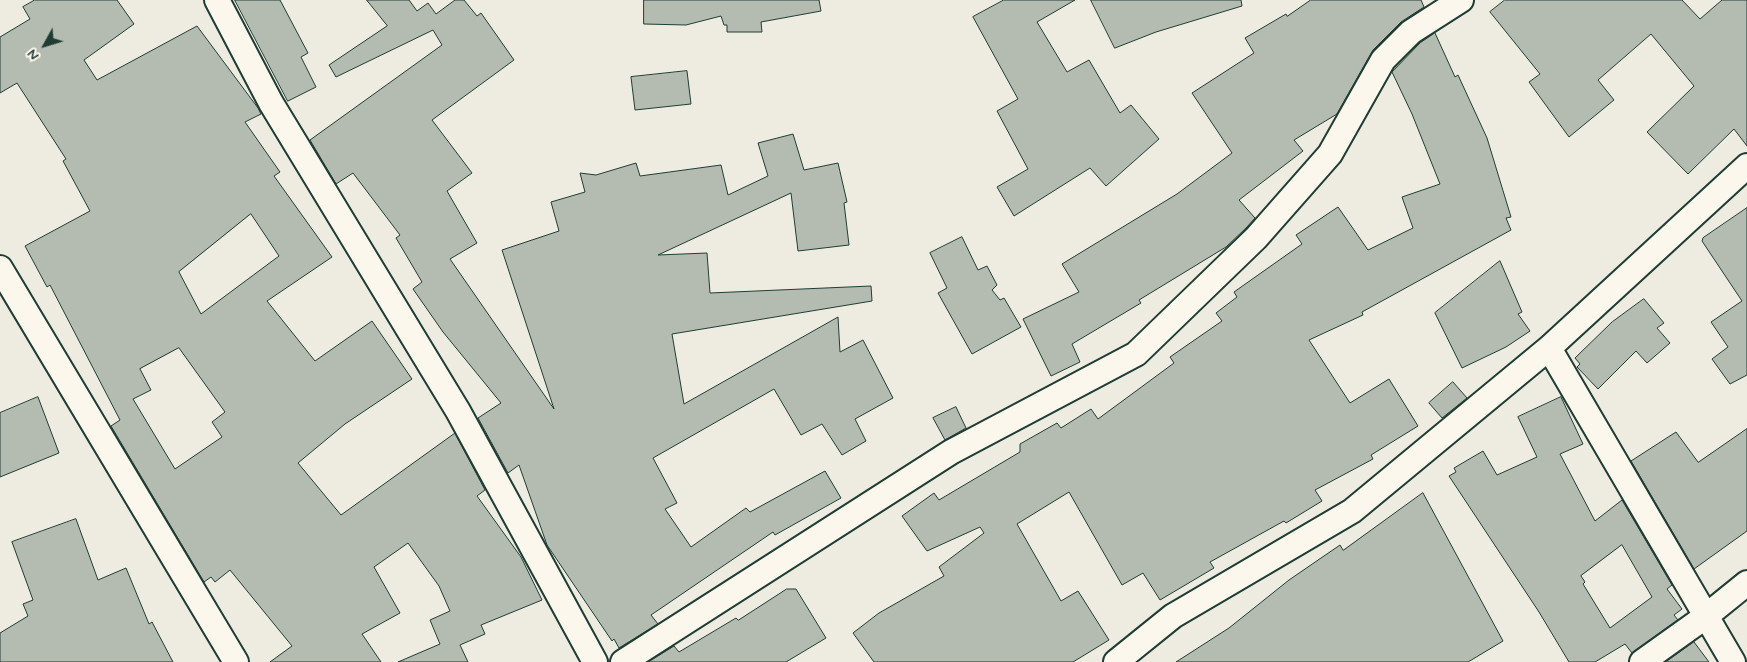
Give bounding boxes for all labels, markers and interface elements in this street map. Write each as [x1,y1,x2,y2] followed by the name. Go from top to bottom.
[20,20,70,70] north arrow
[23,45,43,64] text: N

